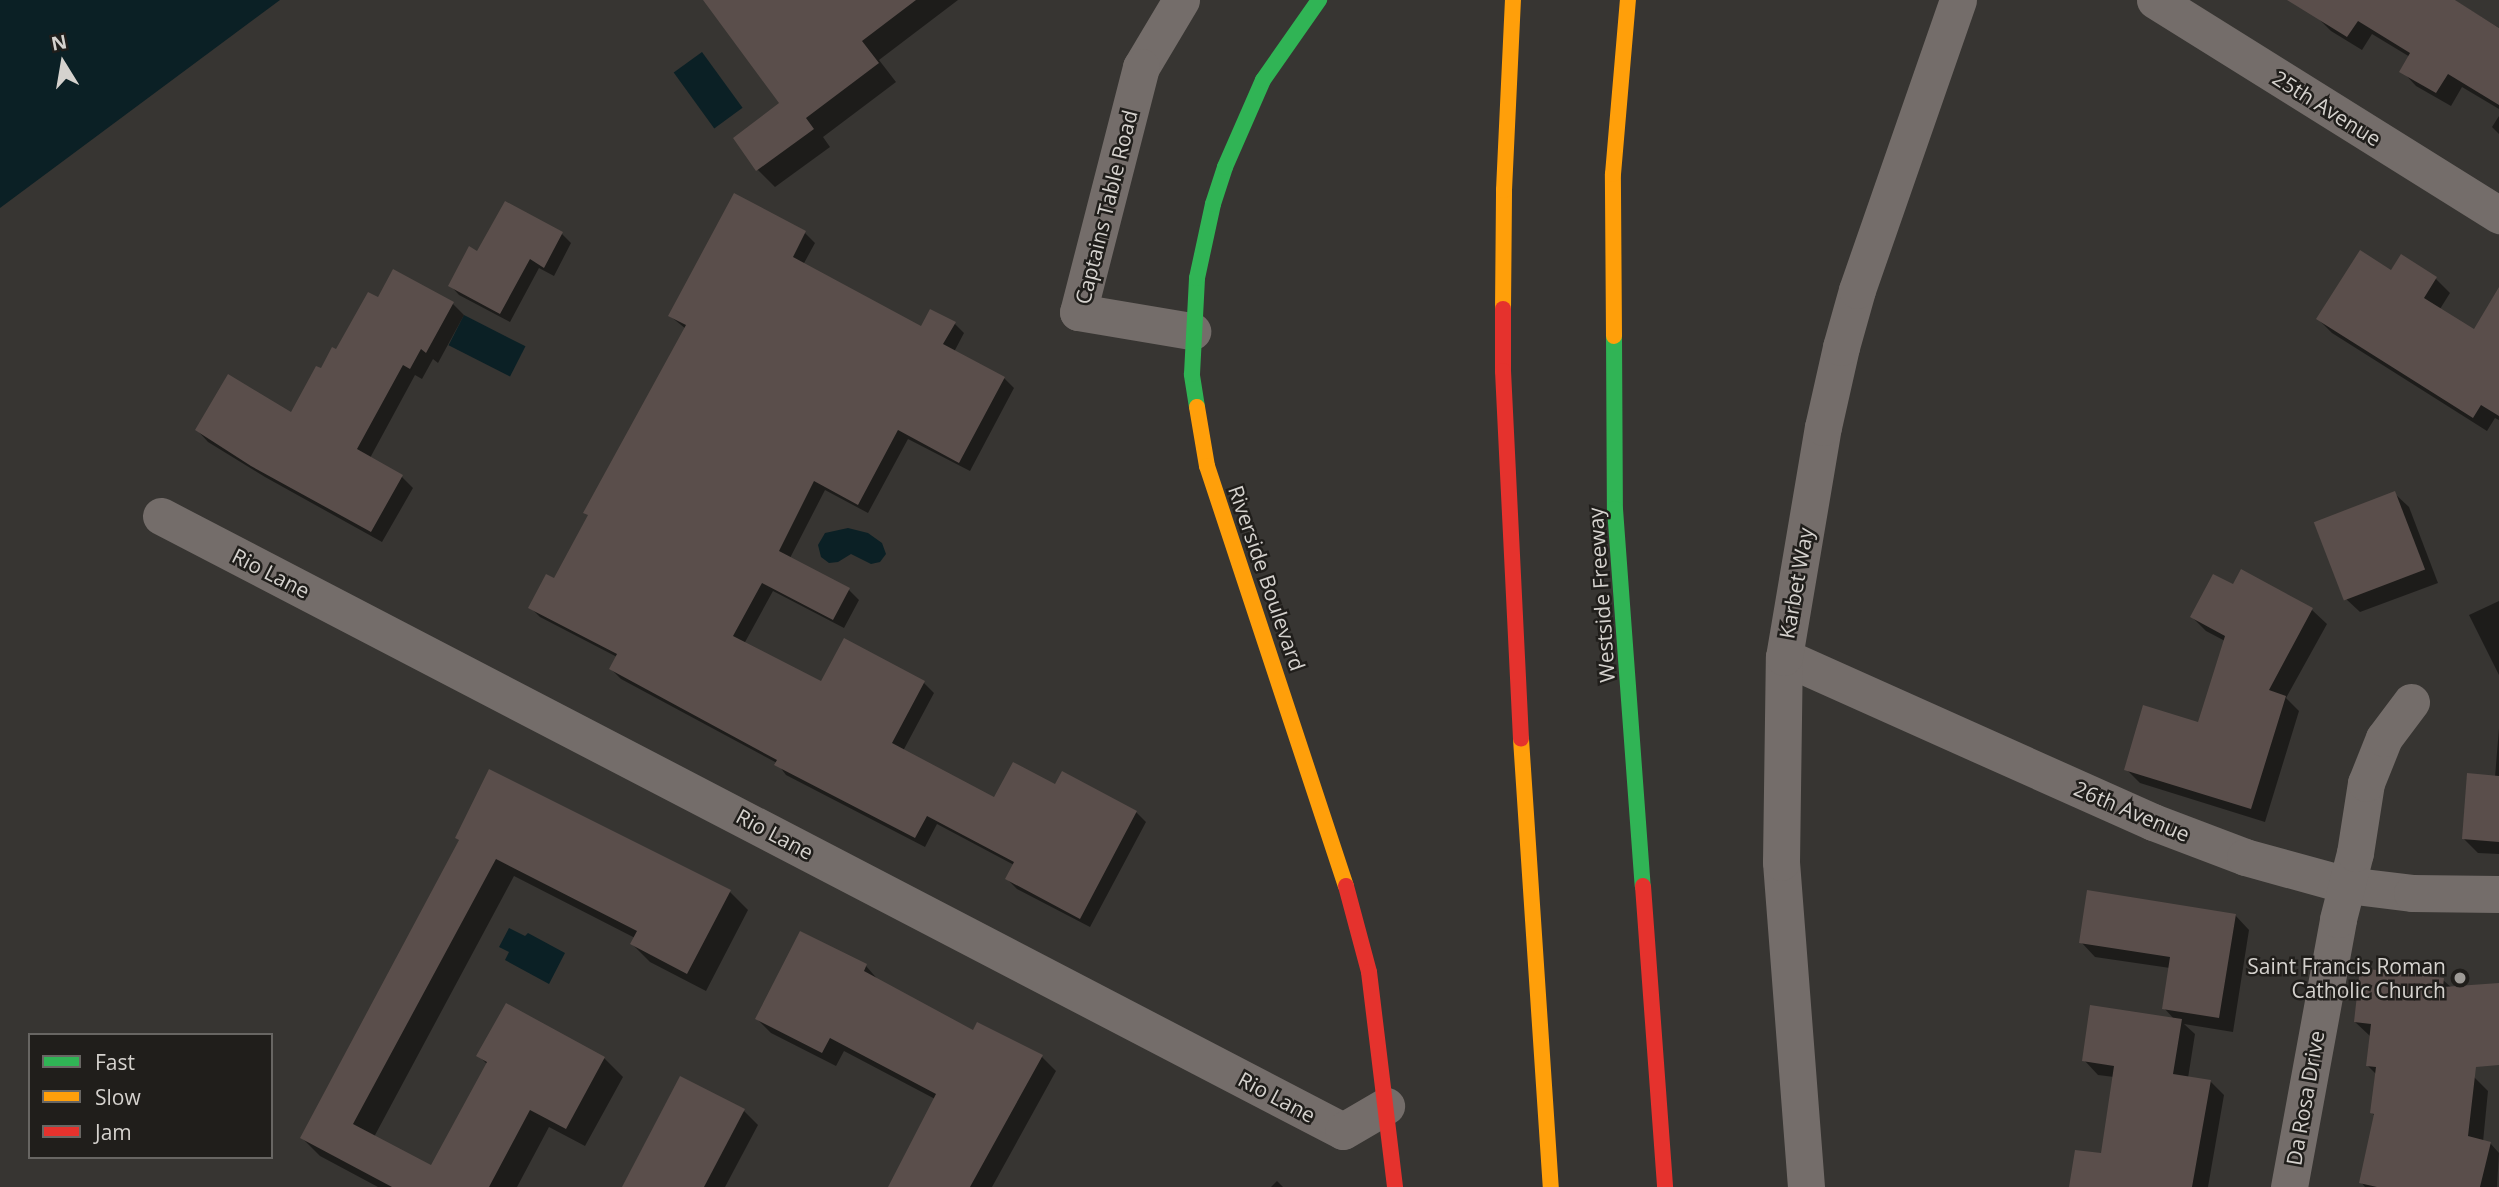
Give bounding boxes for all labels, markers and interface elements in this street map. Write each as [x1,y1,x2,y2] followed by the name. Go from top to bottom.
[28,28,98,98] north arrow
[49,28,69,57] text: N
[2268,65,2386,151] street label: 25th Avenue
[1070,107,1142,307] street label: Captains Table Road
[1223,482,1311,674] street label: Riverside Boulevard
[1582,507,1620,683] street label: Westside Freeway
[1774,526,1818,640] street label: Karbet Way
[228,543,314,603] street label: Rio Lane
[2070,775,2194,847] street label: 26th Avenue
[732,803,818,865] street label: Rio Lane
[2247,953,2446,1003] place label: Saint Francis Roman Catholic Church
[2452,970,2468,986] marker: Saint Francis Roman Catholic Church
[2281,1029,2329,1167] street label: Da Rosa Drive
[28,1033,273,1159] legend
[95,1048,135,1076] text: Fast
[1234,1066,1320,1128] street label: Rio Lane
[95,1083,141,1111] text: Slow
[95,1118,132,1146] text: Jam

